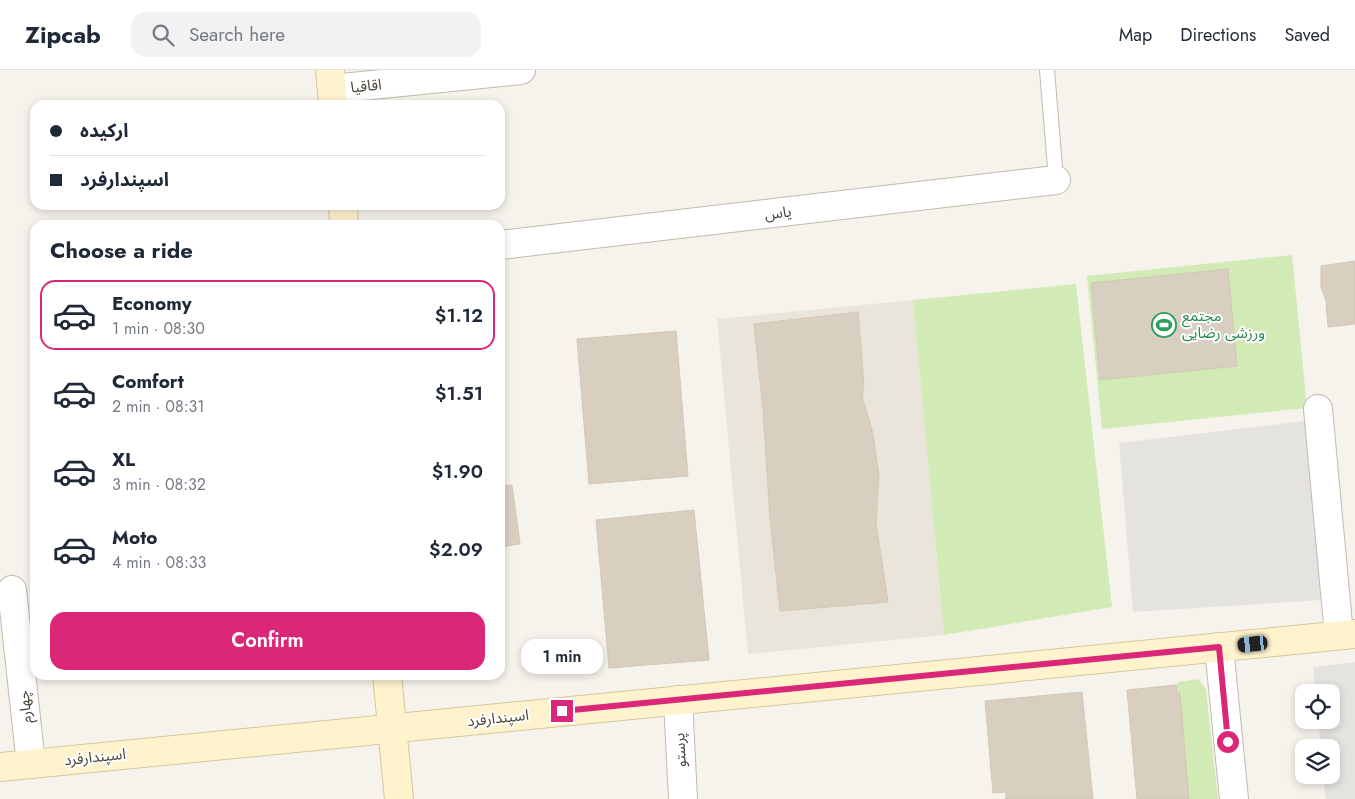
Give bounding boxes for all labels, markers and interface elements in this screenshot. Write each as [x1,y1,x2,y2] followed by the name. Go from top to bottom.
[131,12,481,57] search box
[25,17,101,52] text: Zipcab
[149,21,177,49] icon: search
[189,21,285,48] text: Search here
[1119,22,1152,48] text: Map
[1180,22,1256,48] text: Directions
[1284,22,1330,48] text: Saved
[349,73,383,99] street label: اقاقیا
[80,117,128,144] text: ارکیده
[80,166,169,193] text: اسپندارفرد
[763,200,793,226] street label: یاس
[50,234,193,266] text: Choose a ride
[112,290,192,317] text: Economy
[52,293,97,338] icon: car
[435,302,483,329] text: $1.12
[1182,305,1265,344] place label: مجتمع ورزشی رضایی
[1151,312,1177,338] sports icon: مجتمع ورزشی رضایی
[112,317,205,340] text: 1 min · 08:30
[112,368,184,395] text: Comfort
[52,371,97,416] icon: car
[435,380,483,407] text: $1.51
[112,395,204,418] text: 2 min · 08:31
[112,446,135,473] text: XL
[52,449,97,494] icon: car
[432,458,483,485] text: $1.90
[112,473,206,496] text: 3 min · 08:32
[112,524,157,551] text: Moto
[52,527,97,572] icon: car
[429,536,483,563] text: $2.09
[112,551,206,574] text: 4 min · 08:33
[50,612,485,670] button: Confirm
[1237,635,1268,653] car
[521,638,603,674] callout: 1 min
[543,645,581,668] text: 1 min
[1295,684,1340,784] map controls
[1295,684,1340,729] button: locate
[12,689,38,725] street label: چهارم
[551,700,573,722] route end
[466,704,530,732] street label: اسپندارفرد
[1217,731,1239,753] route start
[668,732,692,768] street label: پرستو
[1295,739,1340,784] button: layers
[63,743,127,771] street label: اسپندارفرد

